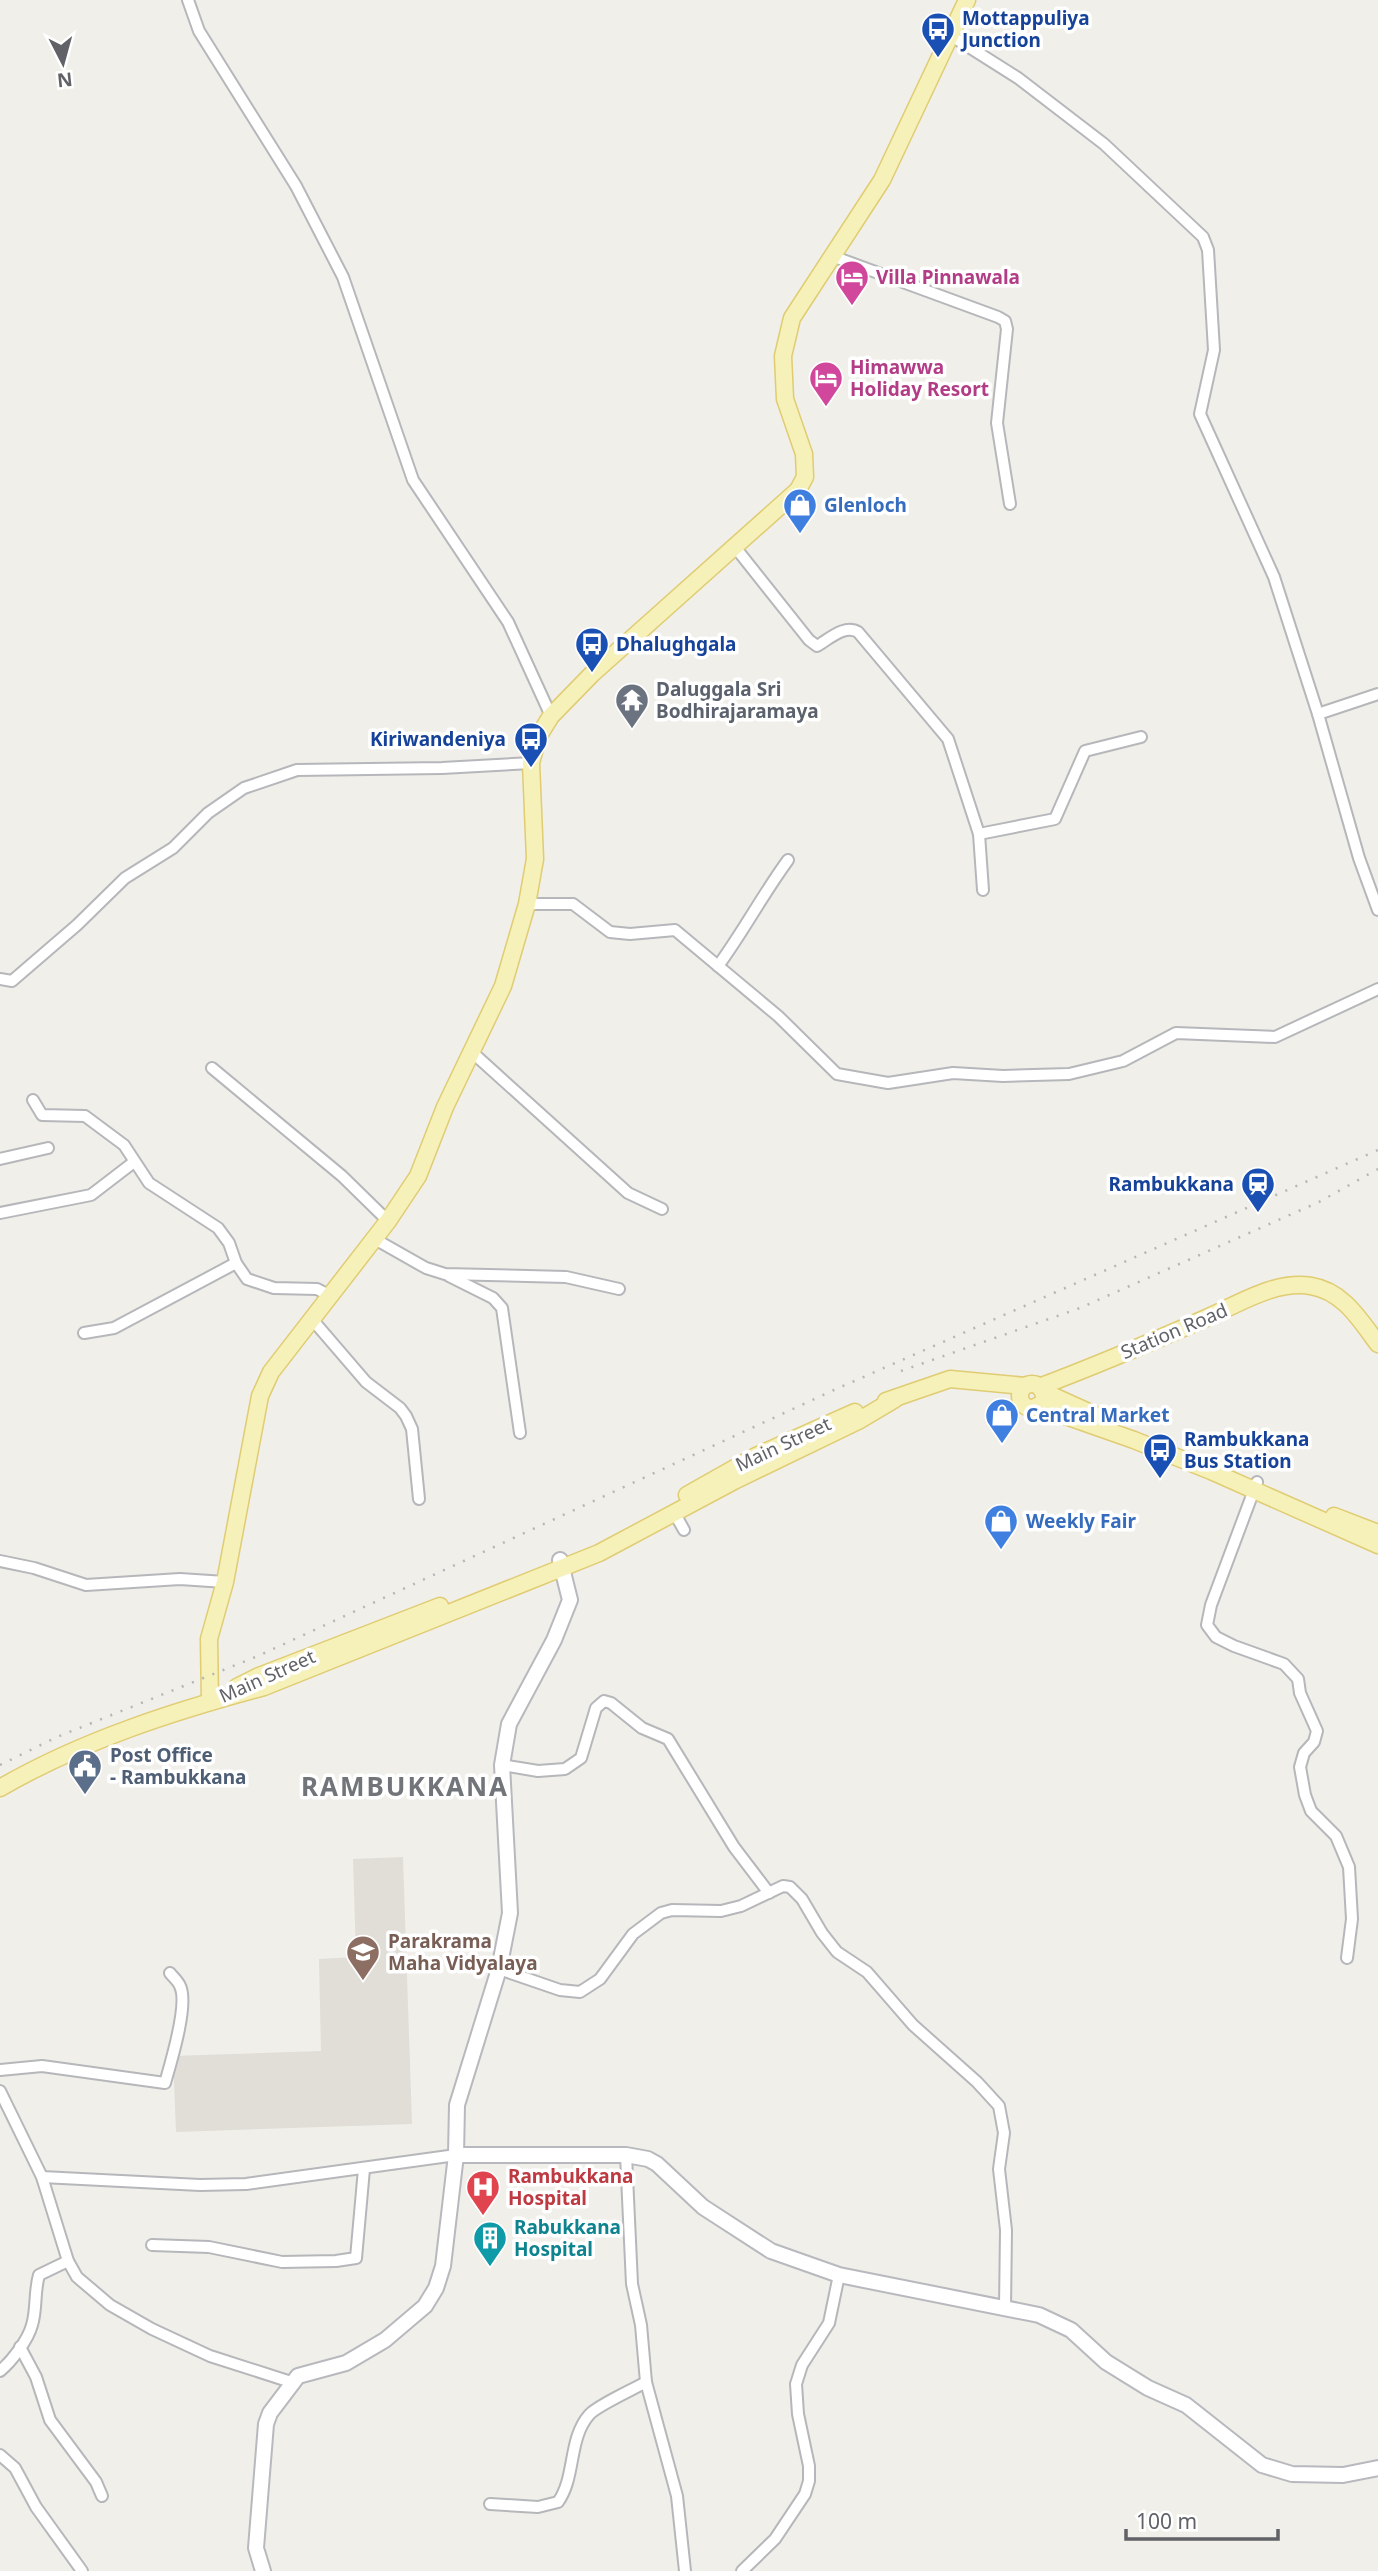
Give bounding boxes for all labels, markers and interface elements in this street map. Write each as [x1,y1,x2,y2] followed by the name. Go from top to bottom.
[960,5,1090,53] place label: Mottappuliya Junction
[919,10,957,59] bus stop icon: Mottappuliya Junction
[28,28,98,98] north arrow
[56,66,74,94] text: N
[833,258,871,307] hotel icon: Villa Pinnawala
[876,264,1020,290] place label: Villa Pinnawala
[850,354,989,402] place label: Himawwa Holiday Resort
[807,359,845,408] hotel icon: Himawwa Holiday Resort
[781,486,819,535] shop icon: Glenloch
[824,492,907,518] place label: Glenloch
[573,625,611,674] bus stop icon: Dhalughgala
[616,631,736,657] place label: Dhalughgala
[656,676,819,724] place label: Daluggala Sri Bodhirajaramaya
[613,681,651,730] temple icon: Daluggala Sri Bodhirajaramaya
[512,720,550,769] bus stop icon: Kiriwandeniya
[370,726,506,752] place label: Kiriwandeniya
[1239,1165,1277,1214] station icon: Rambukkana
[1109,1171,1234,1197] place label: Rambukkana
[1117,1297,1231,1365] street label: Station Road
[983,1396,1021,1445] shop icon: Central Market
[1026,1402,1169,1428] place label: Central Market
[731,1410,835,1477] street label: Main Street
[1184,1426,1309,1474] place label: Rambukkana Bus Station
[1141,1431,1179,1480] bus stop icon: Rambukkana Bus Station
[982,1502,1020,1551] shop icon: Weekly Fair
[1026,1508,1136,1534] place label: Weekly Fair
[215,1643,319,1709] street label: Main Street
[110,1742,246,1790] place label: Post Office - Rambukkana
[66,1747,104,1796] public building icon: Post Office - Rambukkana
[301,1768,509,1804] district label: RAMBUKKANA
[388,1928,538,1976] place label: Parakrama Maha Vidyalaya
[344,1933,382,1982] school or university icon: Parakrama Maha Vidyalaya
[508,2163,633,2211] place label: Rambukkana Hospital
[464,2168,502,2217] hospital icon: Rambukkana Hospital
[514,2214,621,2262] place label: Rabukkana Hospital
[471,2219,509,2268] building icon: Rabukkana Hospital
[1126,2498,1278,2542] scale bar
[1136,2507,1197,2535] text: 100 m

